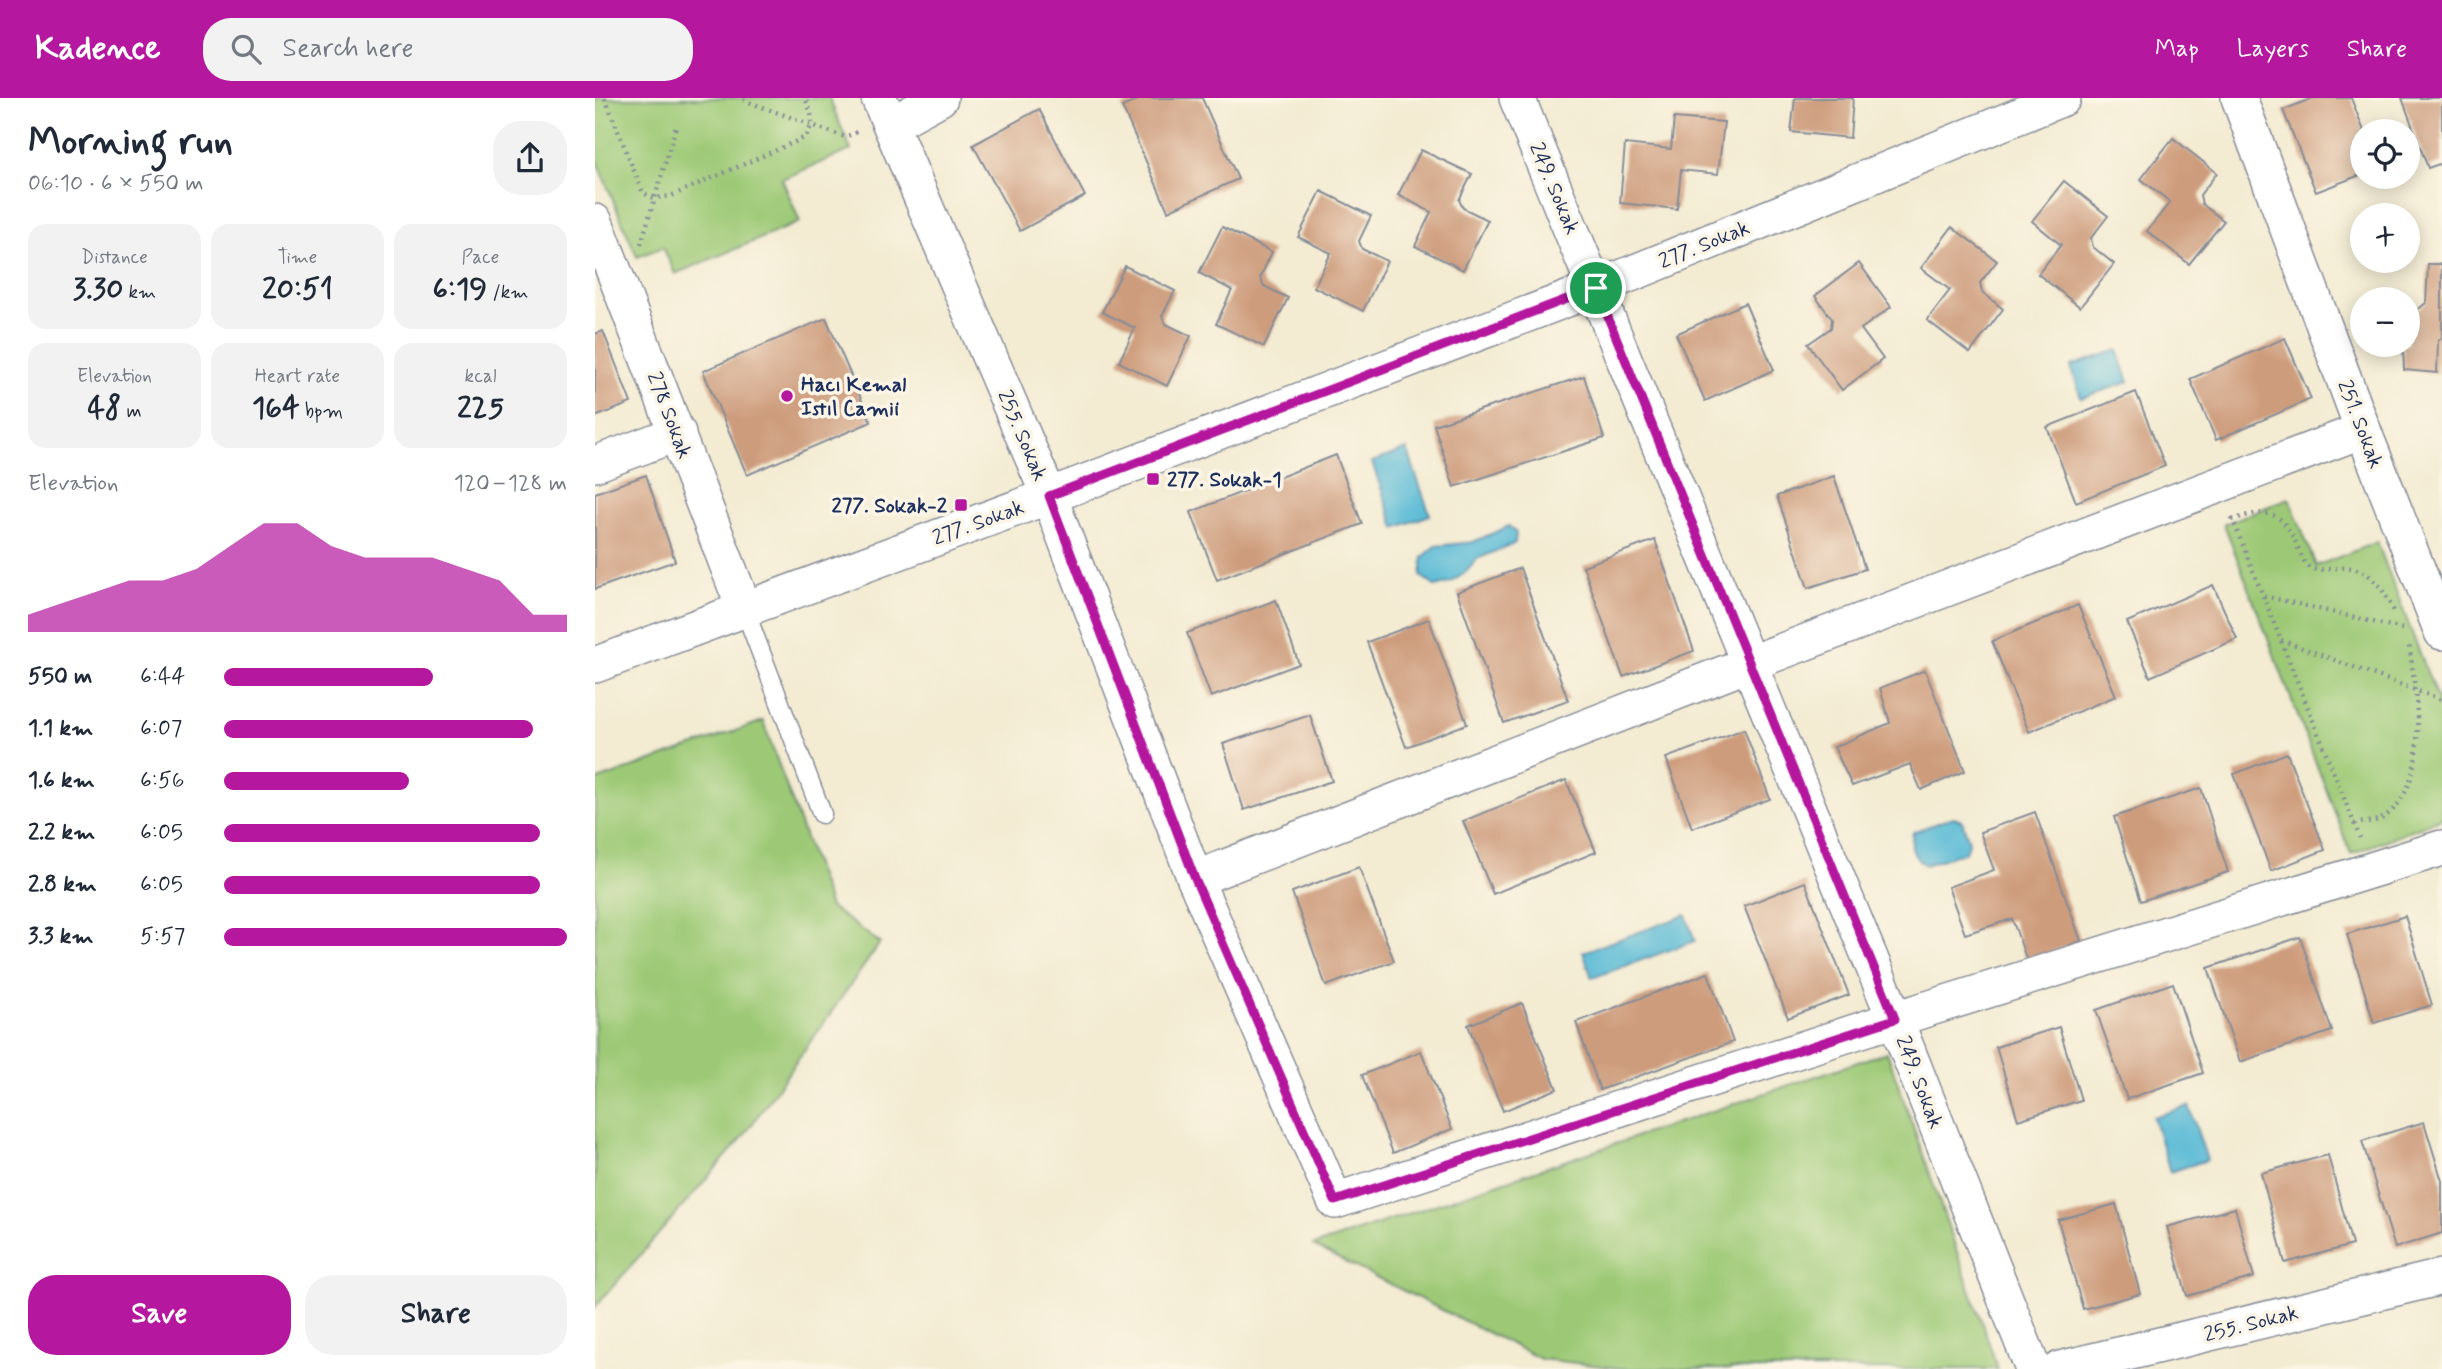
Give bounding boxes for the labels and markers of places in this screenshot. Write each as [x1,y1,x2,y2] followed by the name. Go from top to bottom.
[1566,258,1626,318] pin
[801,371,906,423] place label: Hacı Kemal Istıl Camii
[779,388,795,404] marker: Hacı Kemal Istıl Camii
[1167,466,1282,494] place label: 277. Sokak-1
[1145,471,1161,487] marker: 277. Sokak-1
[832,492,948,520] place label: 277. Sokak-2
[953,497,969,513] marker: 277. Sokak-2

